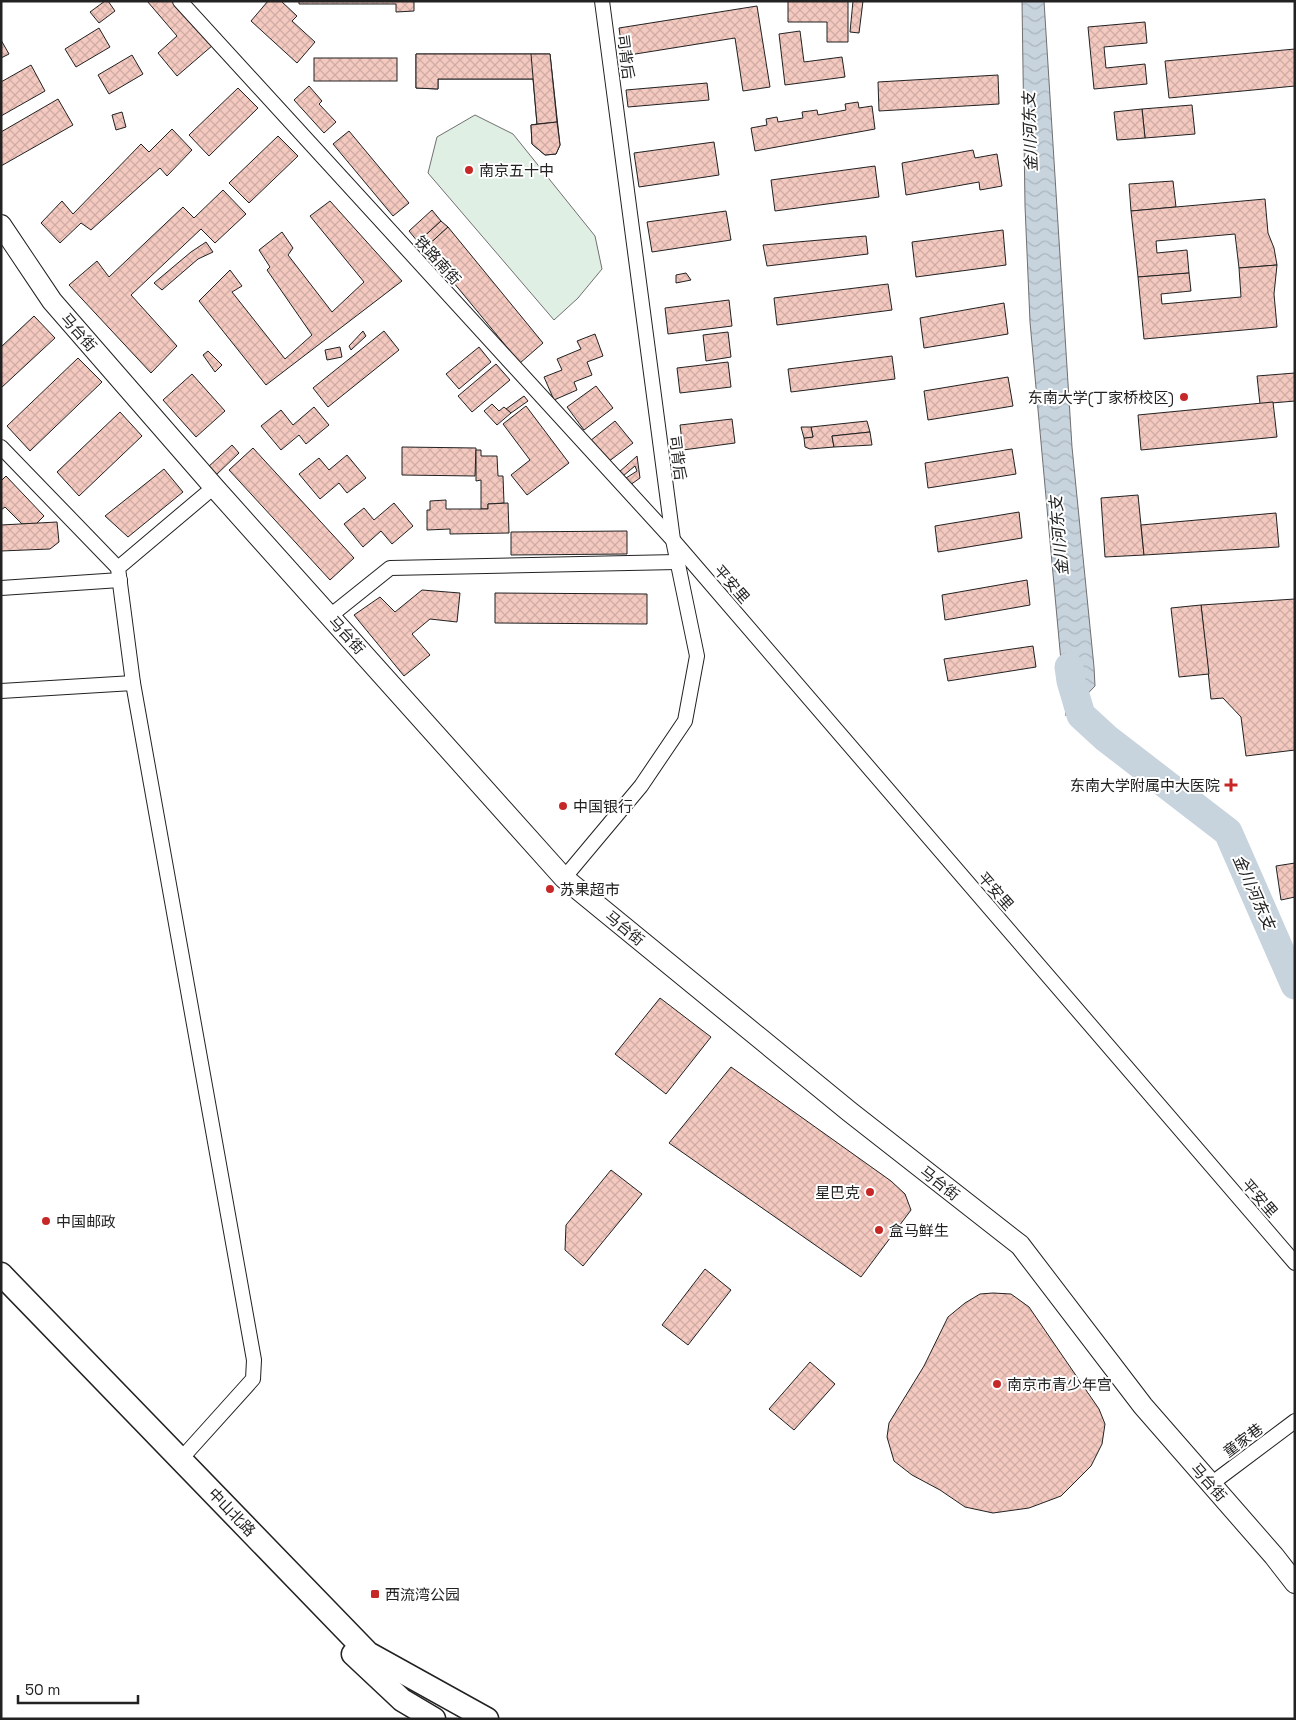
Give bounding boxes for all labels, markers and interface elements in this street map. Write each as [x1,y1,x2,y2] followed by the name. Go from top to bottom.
[614,34,638,80] street label: 司背后
[1018,90,1042,172] water label: 金川河东支
[479,161,554,180] place label: 南京五十中
[463,164,475,176] marker: 南京五十中
[411,231,465,289] street label: 铁路南街
[57,309,101,355] street label: 马台街
[1028,388,1174,408] place label: 东南大学(丁家桥校区)
[1178,391,1190,403] marker: 东南大学(丁家桥校区)
[666,435,690,481] street label: 司背后
[1045,493,1073,577] water label: 金川河东支
[710,561,754,607] street label: 平安里
[325,612,369,658] street label: 马台街
[1070,776,1220,795] place label: 东南大学附属中大医院
[1224,778,1238,792] marker: 东南大学附属中大医院
[573,797,633,816] place label: 中国银行
[557,800,569,812] marker: 中国银行
[1228,851,1281,935] water label: 金川河东支
[974,868,1018,914] street label: 平安里
[560,880,620,899] place label: 苏果超市
[544,883,556,895] marker: 苏果超市
[602,906,648,950] street label: 马台街
[916,1162,964,1204] street label: 马台街
[1238,1175,1282,1221] street label: 平安里
[815,1183,860,1202] place label: 星巴克
[864,1186,876,1198] marker: 星巴克
[56,1212,116,1231] place label: 中国邮政
[40,1215,52,1227] marker: 中国邮政
[889,1221,949,1240] place label: 盒马鲜生
[873,1224,885,1236] marker: 盒马鲜生
[1007,1375,1112,1394] place label: 南京市青少年宫
[991,1378,1003,1390] marker: 南京市青少年宫
[1219,1419,1267,1461] street label: 童家巷
[1187,1459,1231,1505] street label: 马台街
[204,1484,260,1540] street label: 中山北路
[385,1585,460,1604] place label: 西流湾公园
[369,1588,381,1600] marker: 西流湾公园
[18,1672,138,1704] scale bar
[25,1680,60,1699] text: 50 m

